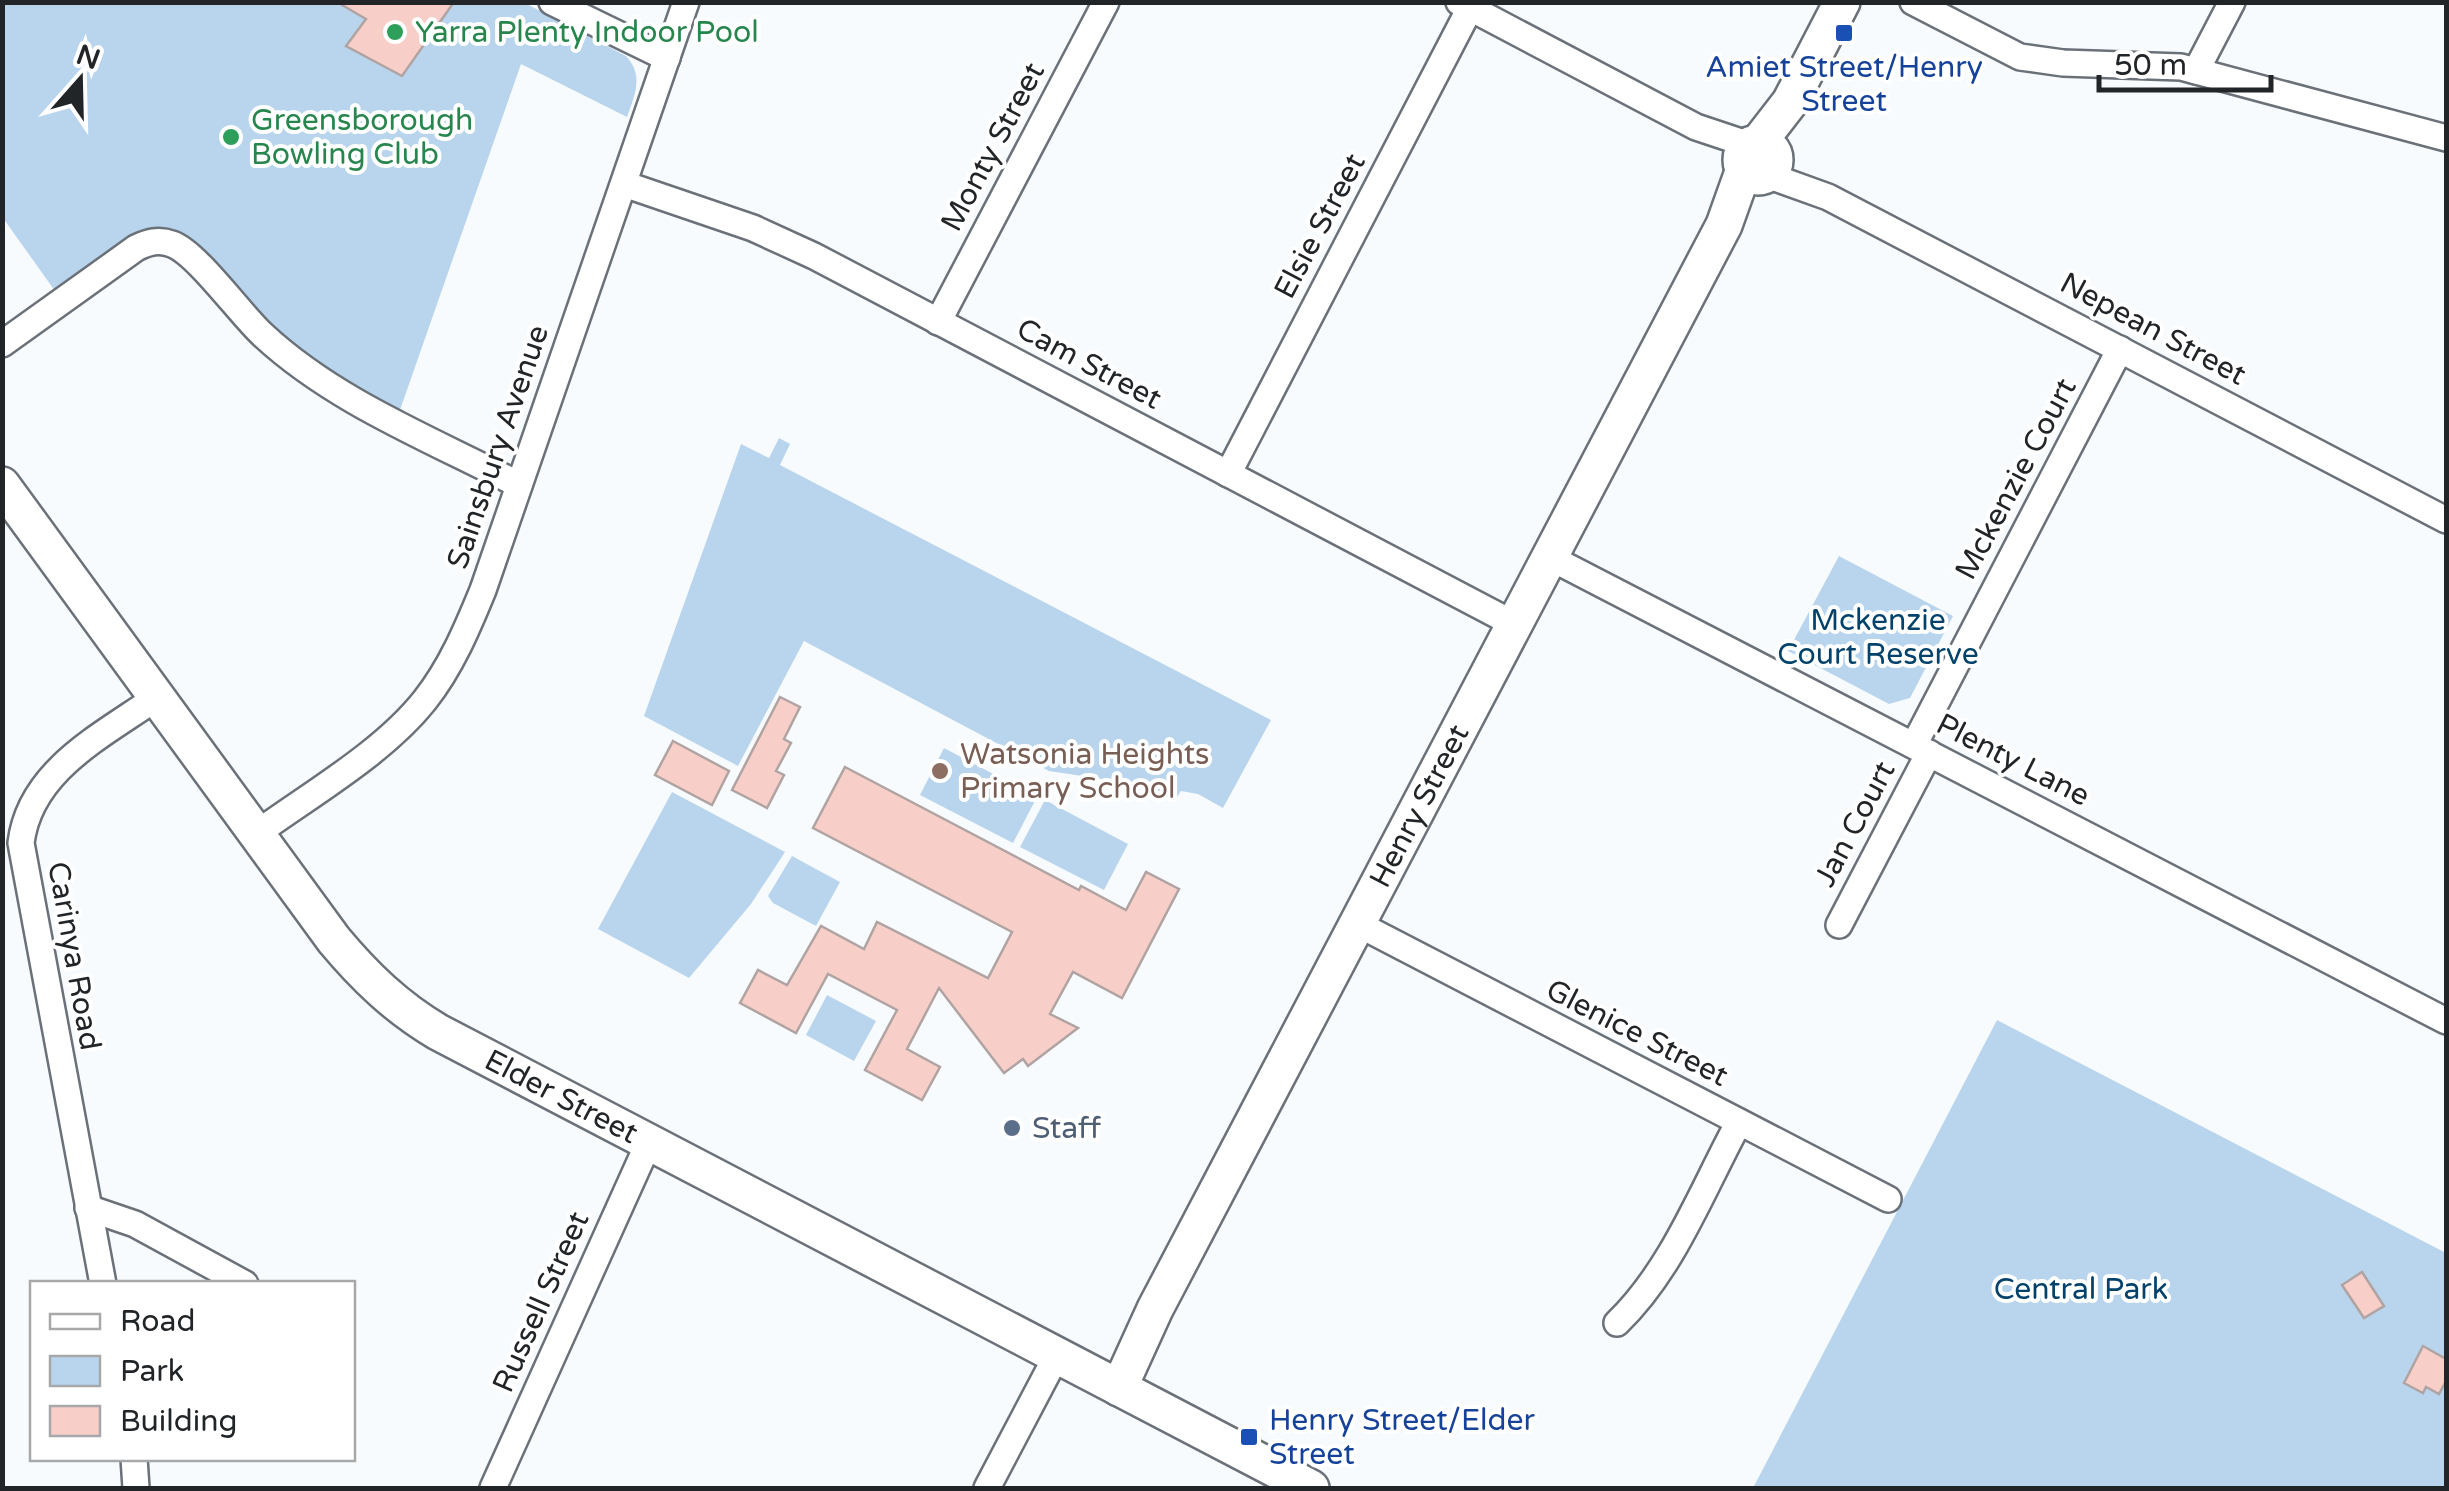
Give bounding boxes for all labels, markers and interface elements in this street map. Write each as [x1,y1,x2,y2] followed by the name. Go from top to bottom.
[415,14,759,51] place label: Yarra Plenty Indoor Pool
[384,21,406,43] marker: Yarra Plenty Indoor Pool
[1833,22,1855,44] marker: Amiet Street/Henry Street
[30,30,130,130] north arrow
[2099,30,2272,92] scale bar
[72,38,105,77] text: N
[2114,47,2187,84] text: 50 m
[1705,49,1983,120] place label: Amiet Street/Henry Street
[933,56,1053,238] street label: Monty Street
[251,102,473,173] place label: Greensborough Bowling Club
[220,126,242,148] marker: Greensborough Bowling Club
[1266,147,1374,305] street label: Elsie Street
[2054,264,2252,394] street label: Nepean Street
[1010,310,1168,418] street label: Cam Street
[439,320,557,574] street label: Sainsbury Avenue
[1947,372,2085,586] street label: Mckenzie Court
[1777,602,1979,673] park label: Mckenzie Court Reserve
[1930,706,2096,814] street label: Plenty Lane
[1361,718,1477,894] street label: Henry Street
[960,736,1210,807] place label: Watsonia Heights Primary School
[1807,755,1903,893] street label: Jan Court
[929,760,951,782] marker: Watsonia Heights Primary School
[39,859,109,1053] street label: Carinya Road
[1540,971,1734,1095] street label: Glenice Street
[479,1041,644,1152] street label: Elder Street
[1032,1110,1102,1147] place label: Staff
[1001,1117,1023,1139] marker: Staff
[485,1206,597,1398] street label: Russell Street
[1994,1271,2168,1308] park label: Central Park
[30,1281,355,1461] legend
[120,1303,195,1340] text: Road
[120,1353,184,1390] text: Park
[1269,1402,1535,1473] place label: Henry Street/Elder Street
[120,1403,237,1440] text: Building
[1238,1426,1260,1448] marker: Henry Street/Elder Street

